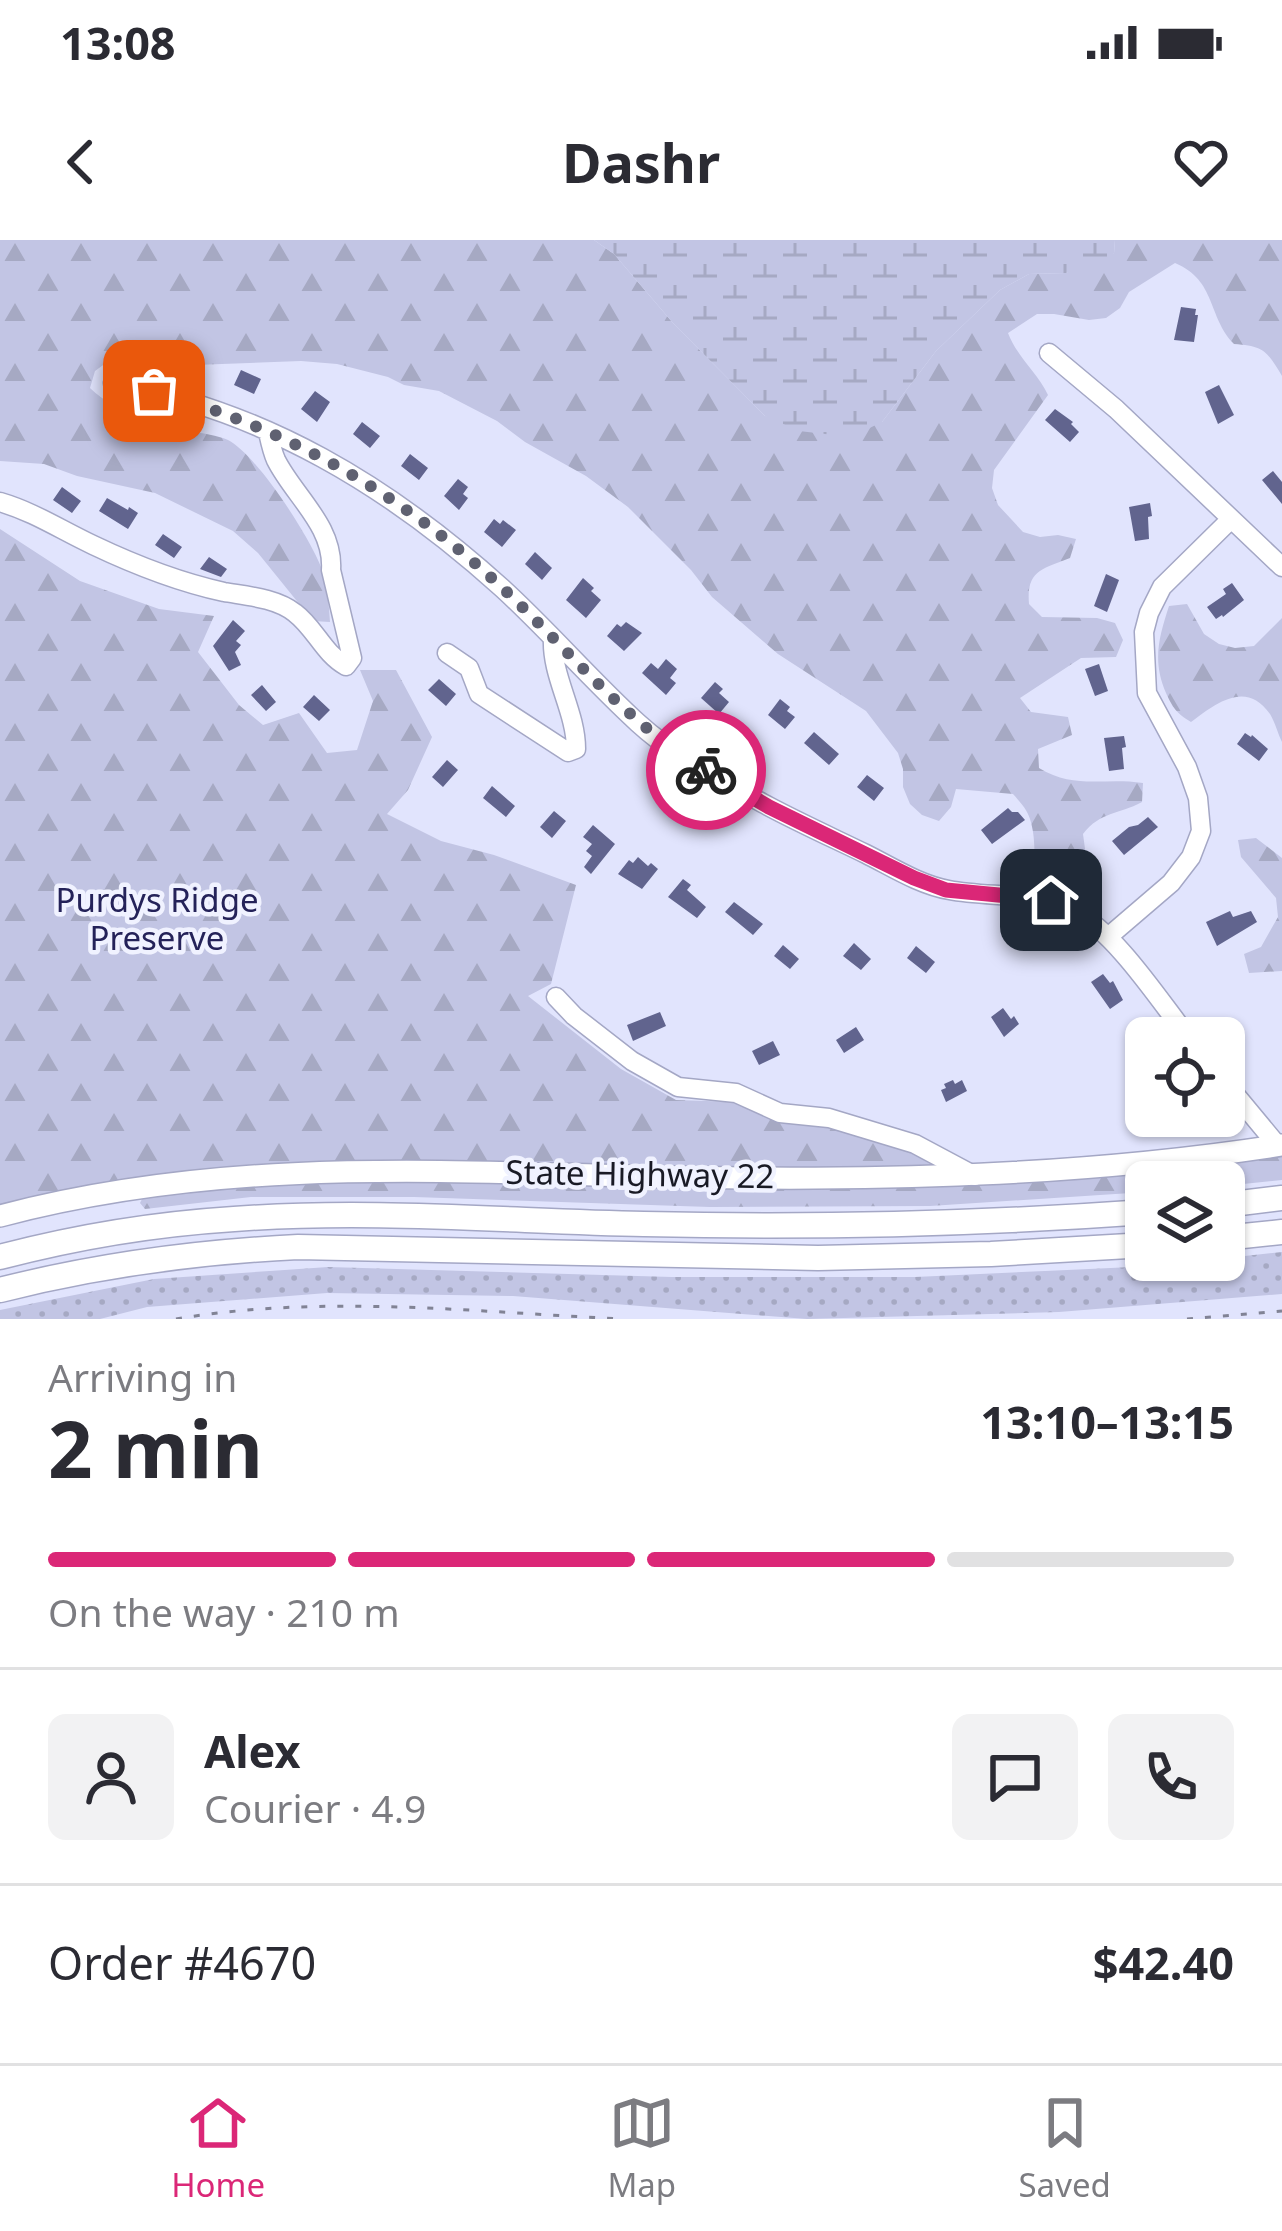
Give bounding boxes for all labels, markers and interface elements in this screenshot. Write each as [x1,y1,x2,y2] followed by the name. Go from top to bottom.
[60,12,176,73] text: 13:08
[562,125,720,199] text: Dashr
[48,129,114,195] icon: back
[1168,129,1234,195] icon: heart
[103,340,205,442] pin
[121,358,187,424] icon: bag
[646,710,766,830] courier
[673,737,739,803] icon: bike
[1000,849,1102,951] pin
[1018,867,1084,933] icon: home
[55,877,259,960] park label: Purdys Ridge Preserve
[1125,1017,1245,1281] map controls
[1125,1017,1245,1137] button: locate
[505,1149,775,1198] street label: State Highway 22
[1125,1161,1245,1281] button: layers
[48,1350,237,1403] text: Arriving in
[980,1391,1234,1452] text: 13:10–13:15
[48,1395,263,1501] text: 2 min
[48,1585,400,1638] text: On the way · 210 m
[48,1714,174,1840] button: person
[952,1714,1078,1840] button: chat
[1108,1714,1234,1840] button: phone
[204,1720,301,1781] text: Alex
[204,1781,426,1834] text: Courier · 4.9
[48,1932,316,1993] text: Order #4670
[1093,1932,1234,1993] text: $42.40
[171,2090,265,2207] tab: Home
[607,2090,676,2207] tab: Map
[1019,2090,1111,2207] tab: Saved

